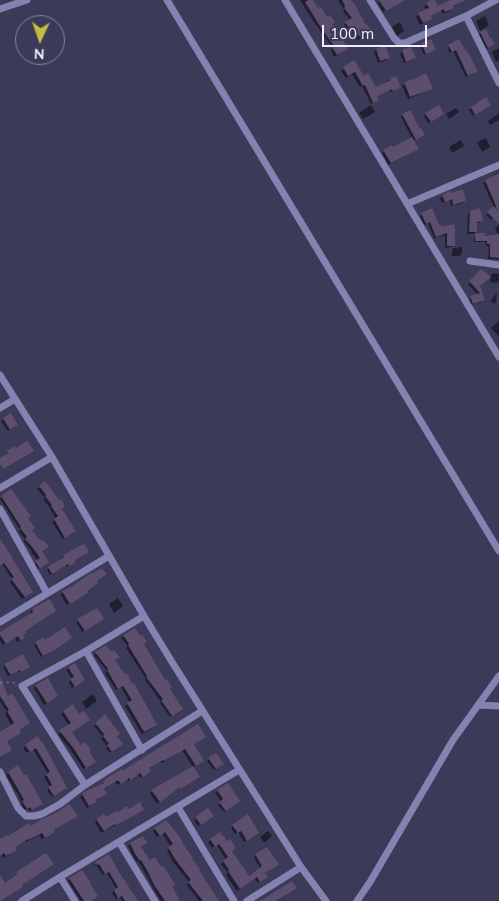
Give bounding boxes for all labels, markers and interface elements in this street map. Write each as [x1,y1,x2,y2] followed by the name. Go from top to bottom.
[15,15,65,65] north arrow
[324,15,429,47] scale bar
[330,24,374,43] text: 100 m
[34,45,45,63] text: N

